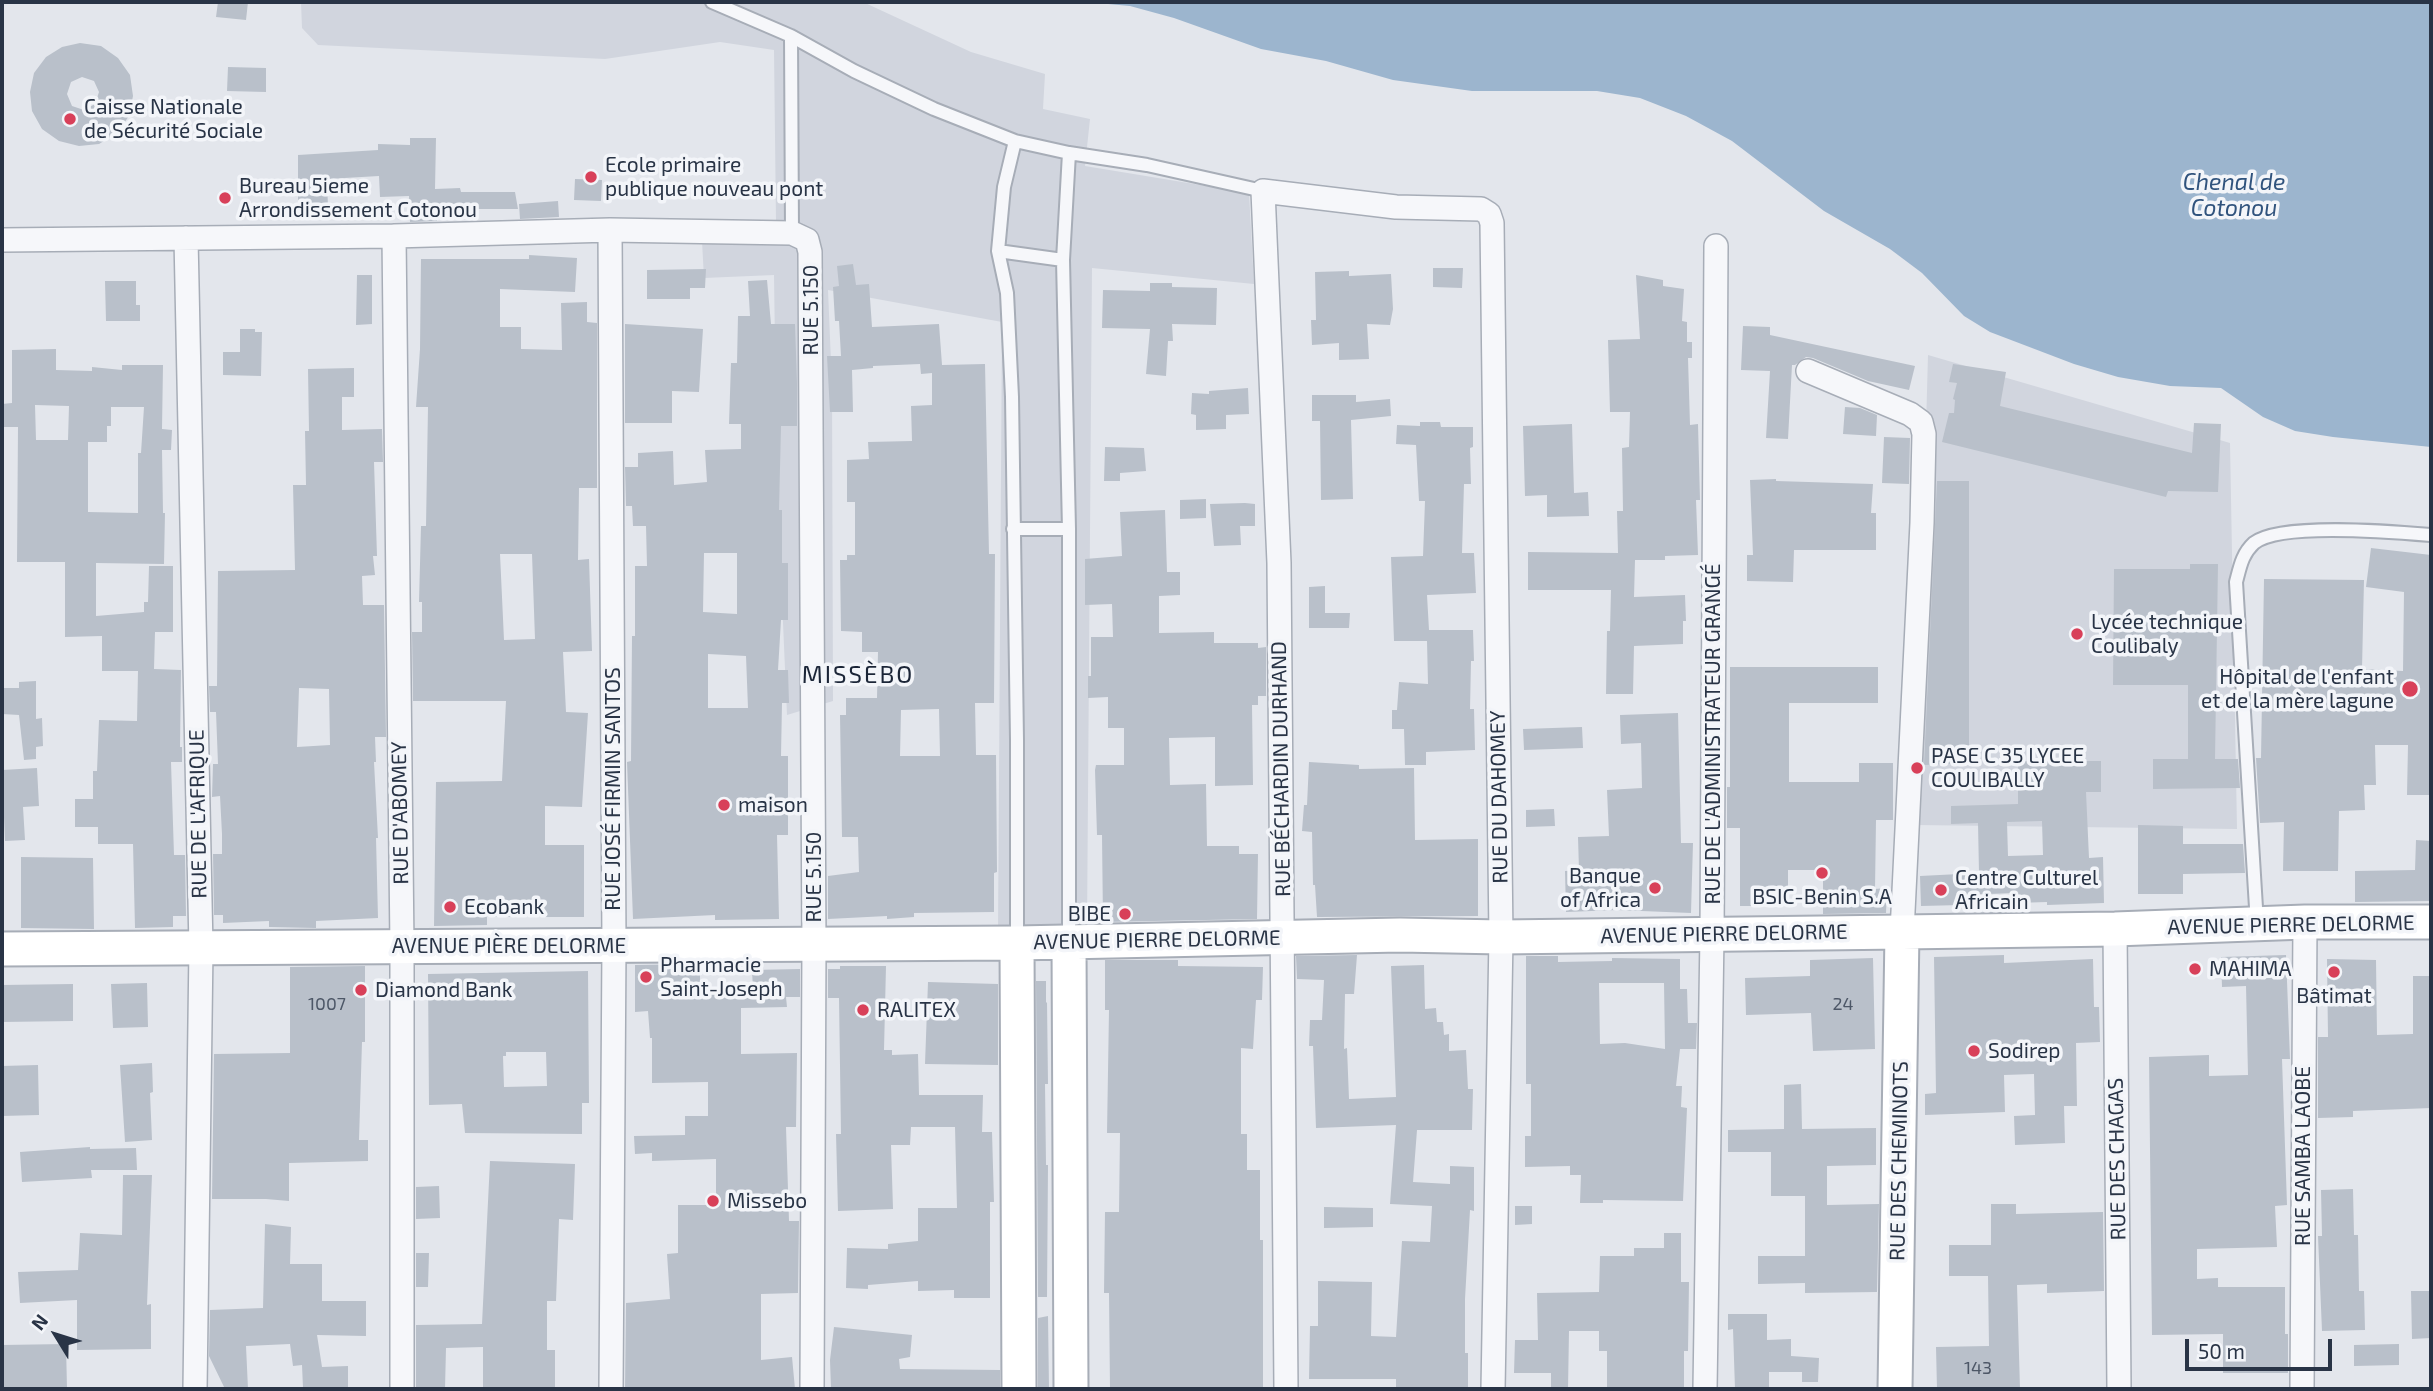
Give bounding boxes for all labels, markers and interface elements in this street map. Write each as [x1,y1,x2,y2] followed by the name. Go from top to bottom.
[84,94,263,144] place label: Caisse Nationale de Sécurité Sociale
[62,111,78,127] marker: Caisse Nationale de Sécurité Sociale
[605,152,823,202] place label: Ecole primaire publique nouveau pont
[2183,168,2285,222] water label: Chenal de Cotonou
[583,169,599,185] marker: Ecole primaire publique nouveau pont
[239,173,477,223] place label: Bureau 5ieme Arrondissement Cotonou
[217,190,233,206] marker: Bureau 5ieme Arrondissement Cotonou
[798,265,824,355] street label: RUE 5.150
[1700,564,1726,904] street label: RUE DE L'ADMINISTRATEUR GRANGÉ
[2091,609,2243,659] place label: Lycée technique Coulibaly
[2069,626,2085,642] marker: Lycée technique Coulibaly
[1266,641,1296,897] street label: RUE BÉCHARDIN DURHAND
[803,661,913,689] district label: MISSÈBO
[2201,664,2394,714] place label: Hôpital de l'enfant et de la mère lagune
[600,667,626,911] street label: RUE JOSÉ FIRMIN SANTOS
[2400,679,2420,699] marker: Hôpital de l'enfant et de la mère lagune
[1485,710,1513,884] street label: RUE DU DAHOMEY
[184,729,212,899] street label: RUE DE L'AFRIQUE
[386,741,414,885] street label: RUE D'ABOMEY
[1931,743,2084,793] place label: PASE C 35 LYCEE COULIBALLY
[1909,760,1925,776] marker: PASE C 35 LYCEE COULIBALLY
[738,792,808,818] place label: maison
[716,797,732,813] marker: maison
[801,832,827,922] street label: RUE 5.150
[1560,863,1641,913] place label: Banque of Africa
[1814,865,1830,881] marker: BSIC-Benin S.A
[1955,865,2098,915] place label: Centre Culturel Africain
[1647,880,1663,896] marker: Banque of Africa
[1933,882,1949,898] marker: Centre Culturel Africain
[1752,884,1892,910] place label: BSIC-Benin S.A
[464,894,544,920] place label: Ecobank
[442,899,458,915] marker: Ecobank
[1068,901,1111,927] place label: BIBE
[1117,906,1133,922] marker: BIBE
[2167,910,2415,940] street label: AVENUE PIERRE DELORME
[1600,919,1848,949] street label: AVENUE PIERRE DELORME
[1033,925,1281,955] street label: AVENUE PIERRE DELORME
[392,933,626,959] street label: AVENUE PIÈRE DELORME
[660,952,783,1002] place label: Pharmacie Saint-Joseph
[2209,956,2291,982] place label: MAHIMA
[2187,961,2203,977] marker: MAHIMA
[2326,964,2342,980] marker: Bâtimat
[638,969,654,985] marker: Pharmacie Saint-Joseph
[375,977,512,1003] place label: Diamond Bank
[353,982,369,998] marker: Diamond Bank
[2296,983,2372,1009] place label: Bâtimat
[308,993,346,1015] house number: 1007
[1832,993,1854,1015] house number: 24
[877,997,956,1023] place label: RALITEX
[855,1002,871,1018] marker: RALITEX
[1988,1038,2061,1064] place label: Sodirep
[1966,1043,1982,1059] marker: Sodirep
[1885,1061,1913,1261] street label: RUE DES CHEMINOTS
[2290,1066,2316,1246] street label: RUE SAMBA LAOBE
[2103,1078,2131,1240] street label: RUE DES CHAGAS
[727,1188,807,1214] place label: Missebo
[705,1193,721,1209] marker: Missebo
[21,1300,91,1370] north arrow
[26,1309,52,1334] text: N
[2188,1324,2335,1368] scale bar
[2198,1338,2245,1363] text: 50 m
[1964,1357,1992,1379] house number: 143

